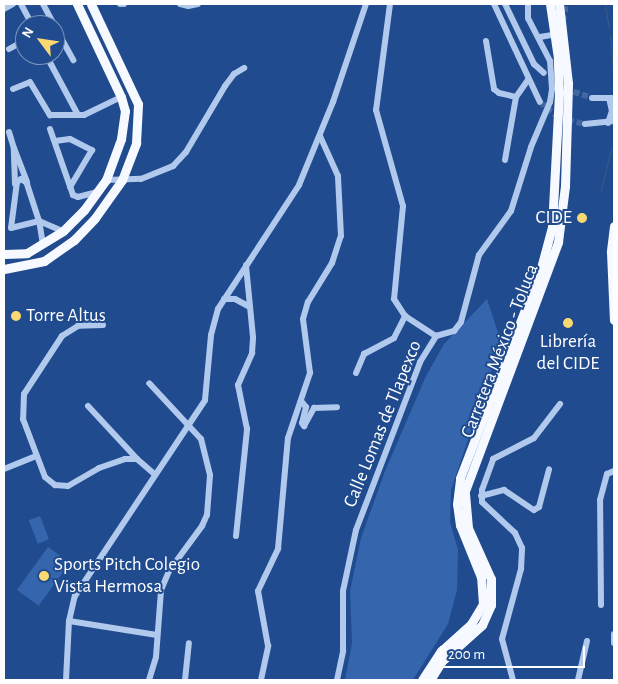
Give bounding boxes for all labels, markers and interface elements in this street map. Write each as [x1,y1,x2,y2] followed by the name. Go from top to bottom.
[15,15,65,65] north arrow
[19,25,37,41] text: N
[536,207,572,229] place label: CIDE
[576,212,588,224] marker: CIDE
[456,261,544,441] street label: Carretera México - Toluca
[26,305,106,327] place label: Torre Altus
[10,310,22,322] marker: Torre Altus
[562,317,574,329] marker: Librería del CIDE
[537,331,599,375] place label: Librería del CIDE
[339,337,427,511] street label: Calle Lomas de Tlapexco
[54,554,200,598] place label: Sports Pitch Colegio Vista Hermosa
[38,570,50,582] marker: Sports Pitch Colegio Vista Hermosa
[443,636,588,668] scale bar
[448,647,485,662] text: 200 m

